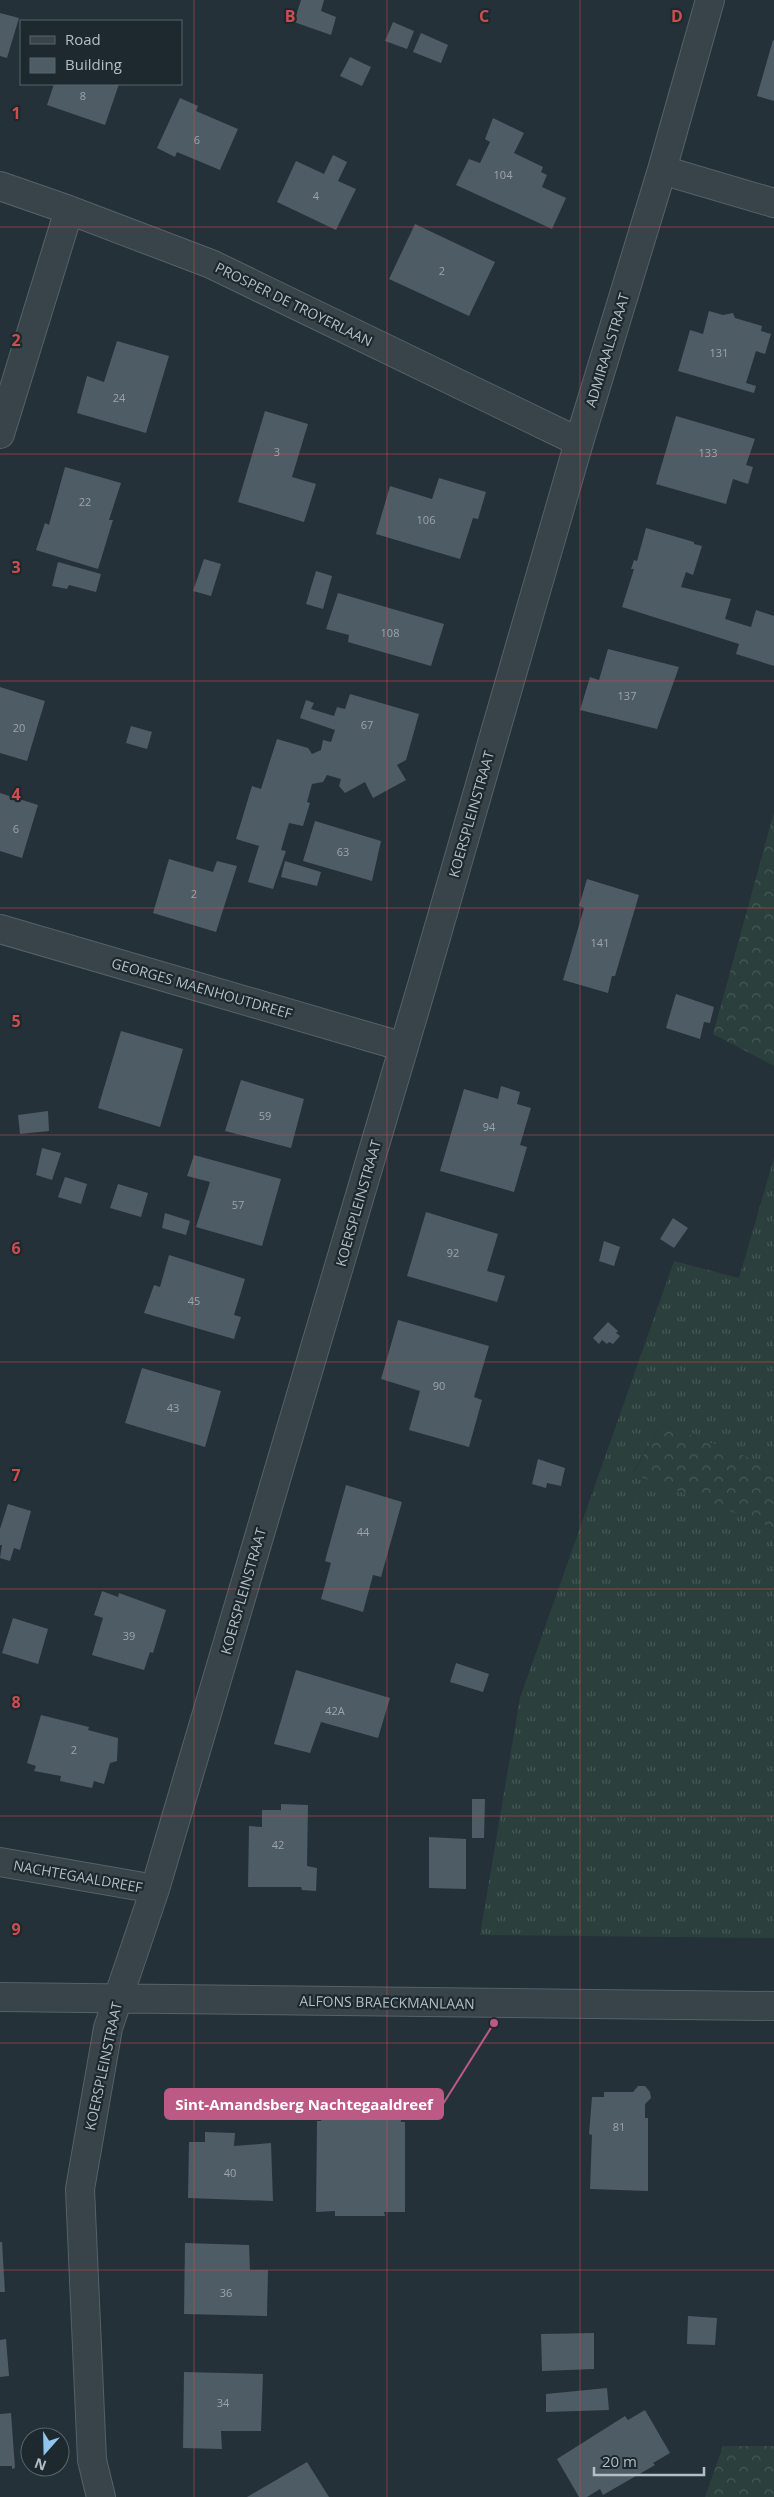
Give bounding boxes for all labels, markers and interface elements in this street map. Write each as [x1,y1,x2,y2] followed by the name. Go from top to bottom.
[285,5,295,27] text: B
[479,5,489,27] text: C
[671,5,683,27] text: D
[20,20,182,85] legend
[65,29,101,49] text: Road
[65,54,122,74] text: Building
[80,88,86,103] house number: 8
[11,102,21,124] text: 1
[194,132,200,147] house number: 6
[494,167,513,182] house number: 104
[313,188,320,203] house number: 4
[212,258,376,350] street label: PROSPER DE TROYERLAAN
[439,263,445,278] house number: 2
[581,290,634,409] street label: ADMIRAALSTRAAT
[11,329,21,351] text: 2
[710,345,728,360] house number: 131
[113,390,126,405] house number: 24
[274,444,280,459] house number: 3
[699,445,717,460] house number: 133
[79,494,91,509] house number: 22
[417,512,435,527] house number: 106
[11,556,21,578] text: 3
[381,625,399,640] house number: 108
[618,688,636,703] house number: 137
[361,717,373,732] house number: 67
[13,720,25,735] house number: 20
[444,748,498,880] street label: KOERSPLEINSTRAAT
[11,783,21,805] text: 4
[13,821,19,836] house number: 6
[337,844,349,859] house number: 63
[191,886,197,901] house number: 2
[591,935,609,950] house number: 141
[109,953,295,1023] street label: GEORGES MAENHOUTDREEF
[11,1010,21,1032] text: 5
[259,1108,271,1123] house number: 59
[483,1119,496,1134] house number: 94
[331,1137,385,1269] street label: KOERSPLEINSTRAAT
[232,1197,244,1212] house number: 57
[11,1237,21,1259] text: 6
[447,1245,459,1260] house number: 92
[188,1293,200,1308] house number: 45
[433,1378,445,1393] house number: 90
[167,1400,179,1415] house number: 43
[11,1464,21,1486] text: 7
[357,1524,370,1539] house number: 44
[216,1525,270,1657] street label: KOERSPLEINSTRAAT
[123,1628,135,1643] house number: 39
[11,1691,21,1713] text: 8
[325,1703,345,1718] house number: 42A
[71,1742,77,1757] house number: 2
[272,1837,284,1852] house number: 42
[12,1855,144,1897] street label: NACHTEGAALDREEF
[11,1918,21,1940] text: 9
[299,1991,475,2013] street label: ALFONS BRAECKMANLAAN
[80,2000,126,2132] street label: KOERSPLEINSTRAAT
[165,2089,443,2119] callout: Sint-Amandsberg Nachtegaaldreef
[175,2094,434,2114] text: Sint-Amandsberg Nachtegaaldreef
[613,2119,625,2134] house number: 81
[224,2165,236,2180] house number: 40
[220,2285,232,2300] house number: 36
[217,2395,230,2410] house number: 34
[20,2427,70,2477] north arrow
[594,2444,704,2476] scale bar
[602,2451,637,2471] text: 20 m
[32,2454,49,2476] text: N

